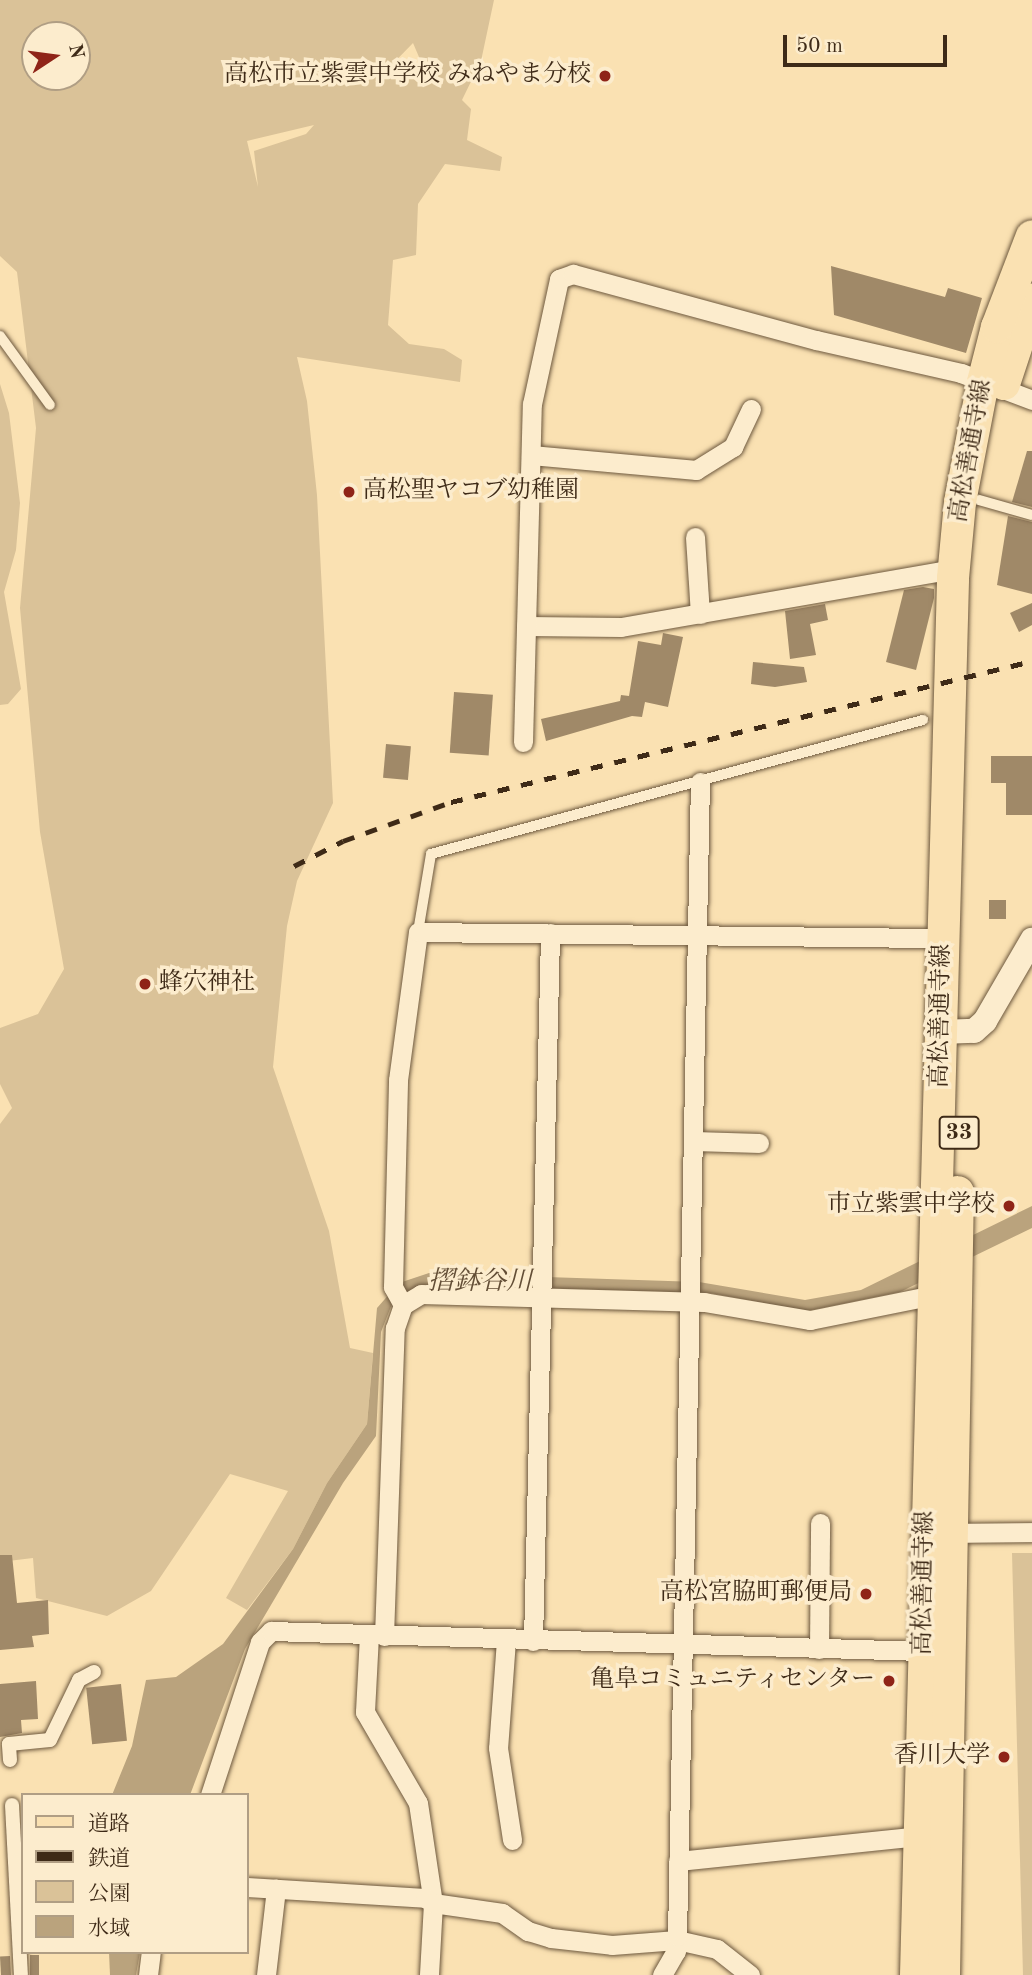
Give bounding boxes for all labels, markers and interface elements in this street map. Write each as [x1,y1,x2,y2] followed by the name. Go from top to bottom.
[21,21,91,91] north arrow
[787,21,951,65] scale bar
[796,36,843,57] text: 50 m
[64,42,86,61] text: N
[224,62,591,90] place label: 高松市立紫雲中学校 みねやま分校
[597,68,613,84] marker: 高松市立紫雲中学校 みねやま分校
[945,378,999,524] street label: 高松善通寺線
[363,478,579,506] place label: 高松聖ヤコブ幼稚園
[341,484,357,500] marker: 高松聖ヤコブ幼稚園
[926,944,958,1088] street label: 高松善通寺線
[159,970,255,998] place label: 蜂穴神社
[137,976,153,992] marker: 蜂穴神社
[938,1114,980,1152] road number: 33
[827,1192,995,1220] place label: 市立紫雲中学校
[1001,1198,1017,1214] marker: 市立紫雲中学校
[428,1267,532,1299] water label: 摺鉢谷川
[909,1511,941,1655] street label: 高松善通寺線
[660,1580,852,1608] place label: 高松宮脇町郵便局
[858,1586,874,1602] marker: 高松宮脇町郵便局
[587,1667,875,1695] place label: 亀阜コミュニティセンター
[881,1673,897,1689] marker: 亀阜コミュニティセンター
[894,1743,990,1771] place label: 香川大学
[996,1749,1012,1765] marker: 香川大学
[21,1793,248,1954] legend
[88,1814,130,1835] text: 道路
[88,1849,130,1870] text: 鉄道
[88,1884,130,1905] text: 公園
[88,1919,130,1940] text: 水域

